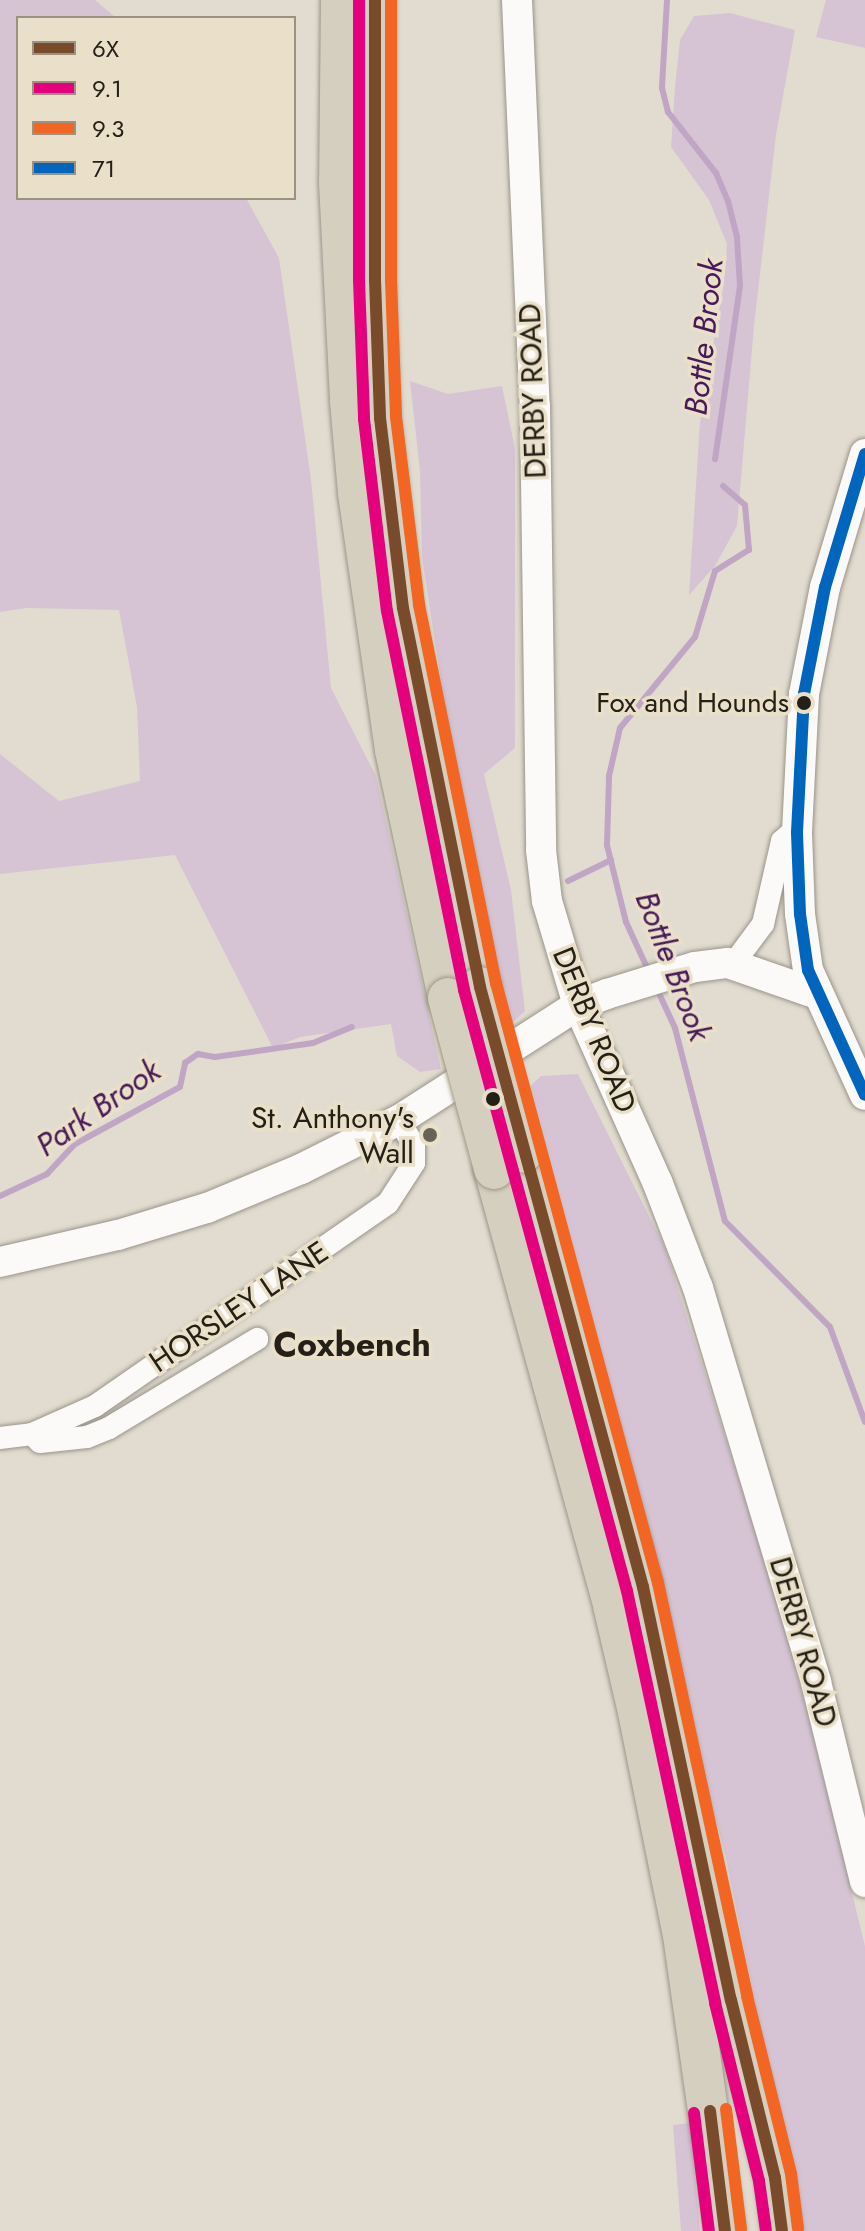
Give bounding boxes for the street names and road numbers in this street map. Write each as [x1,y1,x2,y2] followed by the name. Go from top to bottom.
[512,303,554,479] street label: DERBY ROAD
[545,942,643,1118] street label: DERBY ROAD
[143,1234,335,1380] street label: HORSLEY LANE
[762,1553,844,1731] street label: DERBY ROAD

